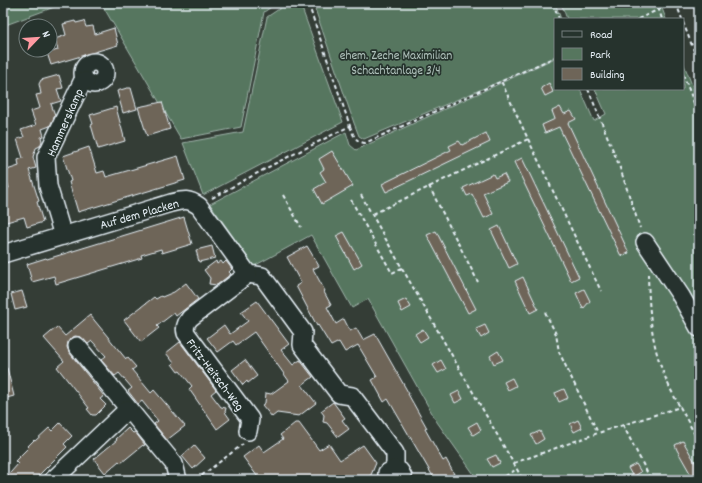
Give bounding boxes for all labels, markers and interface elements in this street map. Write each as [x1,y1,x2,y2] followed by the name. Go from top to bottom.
[18,18,58,58] north arrow
[554,18,684,90] legend
[590,27,612,44] text: Road
[37,29,54,41] text: N
[340,47,452,81] park label: ehem. Zeche Maximilian Schachtanlage 3/4
[590,47,611,64] text: Park
[590,67,625,84] text: Building
[43,86,90,160] street label: Hammerskamp
[98,195,181,236] street label: Auf dem Placken
[180,335,248,416] street label: Fritz-Heitsch-Weg

